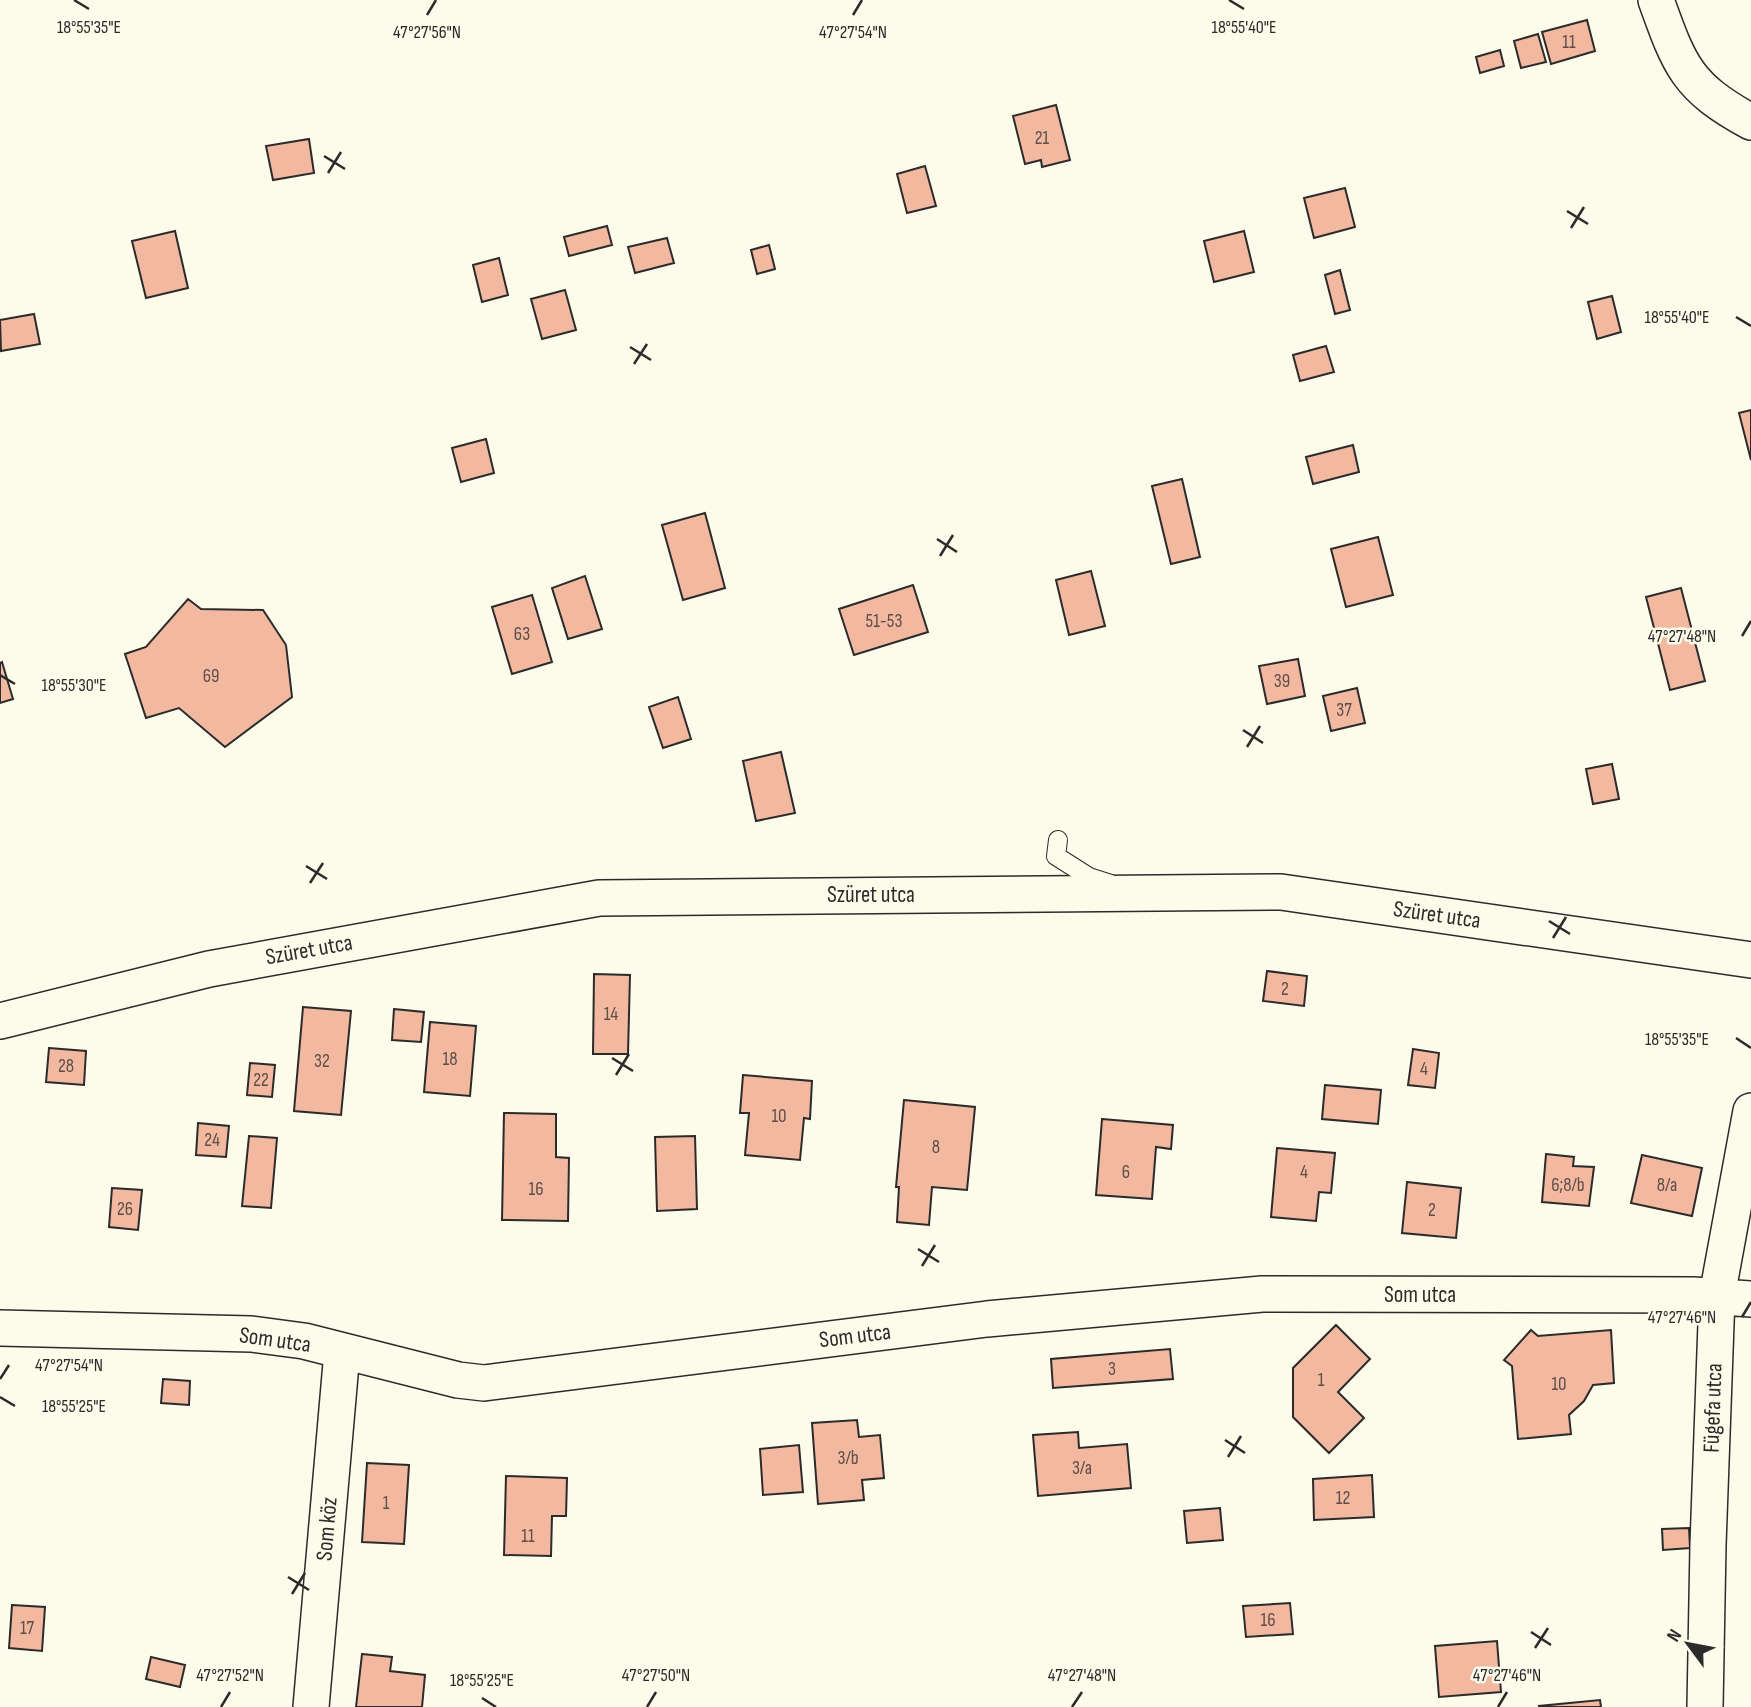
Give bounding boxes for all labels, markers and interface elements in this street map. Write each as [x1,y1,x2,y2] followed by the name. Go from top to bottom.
[57,17,121,38] text: 18°55'35"E
[1212,17,1276,38] text: 18°55'40"E
[393,22,461,43] text: 47°27'56"N
[819,22,887,43] text: 47°27'54"N
[1562,31,1576,54] house number: 11
[1035,127,1050,150] house number: 21
[1645,307,1709,328] text: 18°55'40"E
[866,610,902,633] house number: 51-53
[514,623,530,646] house number: 63
[1648,626,1716,647] text: 47°27'48"N
[203,665,219,688] house number: 69
[1274,670,1290,693] house number: 39
[42,675,106,696] text: 18°55'30"E
[1336,699,1352,722] house number: 37
[827,881,915,909] street label: Szüret utca
[1392,895,1482,935] street label: Szüret utca
[263,929,355,971] street label: Szüret utca
[1281,978,1289,1001] house number: 2
[604,1003,618,1026] house number: 14
[1645,1029,1709,1050] text: 18°55'35"E
[443,1048,457,1071] house number: 18
[314,1050,330,1073] house number: 32
[58,1055,74,1078] house number: 28
[1420,1058,1428,1081] house number: 4
[253,1069,269,1092] house number: 22
[771,1105,787,1128] house number: 10
[204,1129,220,1152] house number: 24
[932,1136,940,1159] house number: 8
[1122,1161,1130,1184] house number: 6
[1300,1161,1308,1184] house number: 4
[1551,1174,1585,1197] house number: 6;8/b
[1657,1174,1677,1197] house number: 8/a
[529,1178,543,1201] house number: 16
[117,1198,133,1221] house number: 26
[1428,1199,1436,1222] house number: 2
[1384,1281,1456,1309] street label: Som utca
[1648,1307,1716,1328] text: 47°27'46"N
[818,1318,892,1354] street label: Som utca
[237,1321,313,1359] street label: Som utca
[35,1355,103,1376] text: 47°27'54"N
[1108,1358,1116,1381] house number: 3
[1697,1363,1729,1453] street label: Fügefa utca
[1318,1369,1325,1392] house number: 1
[1551,1373,1567,1396] house number: 10
[42,1396,106,1417] text: 18°55'25"E
[837,1447,859,1470] house number: 3/b
[1072,1457,1092,1480] house number: 3/a
[1336,1487,1350,1510] house number: 12
[383,1492,390,1515] house number: 1
[310,1496,344,1562] street label: Som köz
[521,1525,535,1548] house number: 11
[1261,1609,1275,1632] house number: 16
[1653,1609,1723,1679] north arrow
[20,1617,35,1640] house number: 17
[1662,1625,1687,1646] text: N
[196,1665,264,1686] text: 47°27'52"N
[622,1665,690,1686] text: 47°27'50"N
[1048,1665,1116,1686] text: 47°27'48"N
[1473,1665,1541,1686] text: 47°27'46"N
[450,1670,514,1691] text: 18°55'25"E

